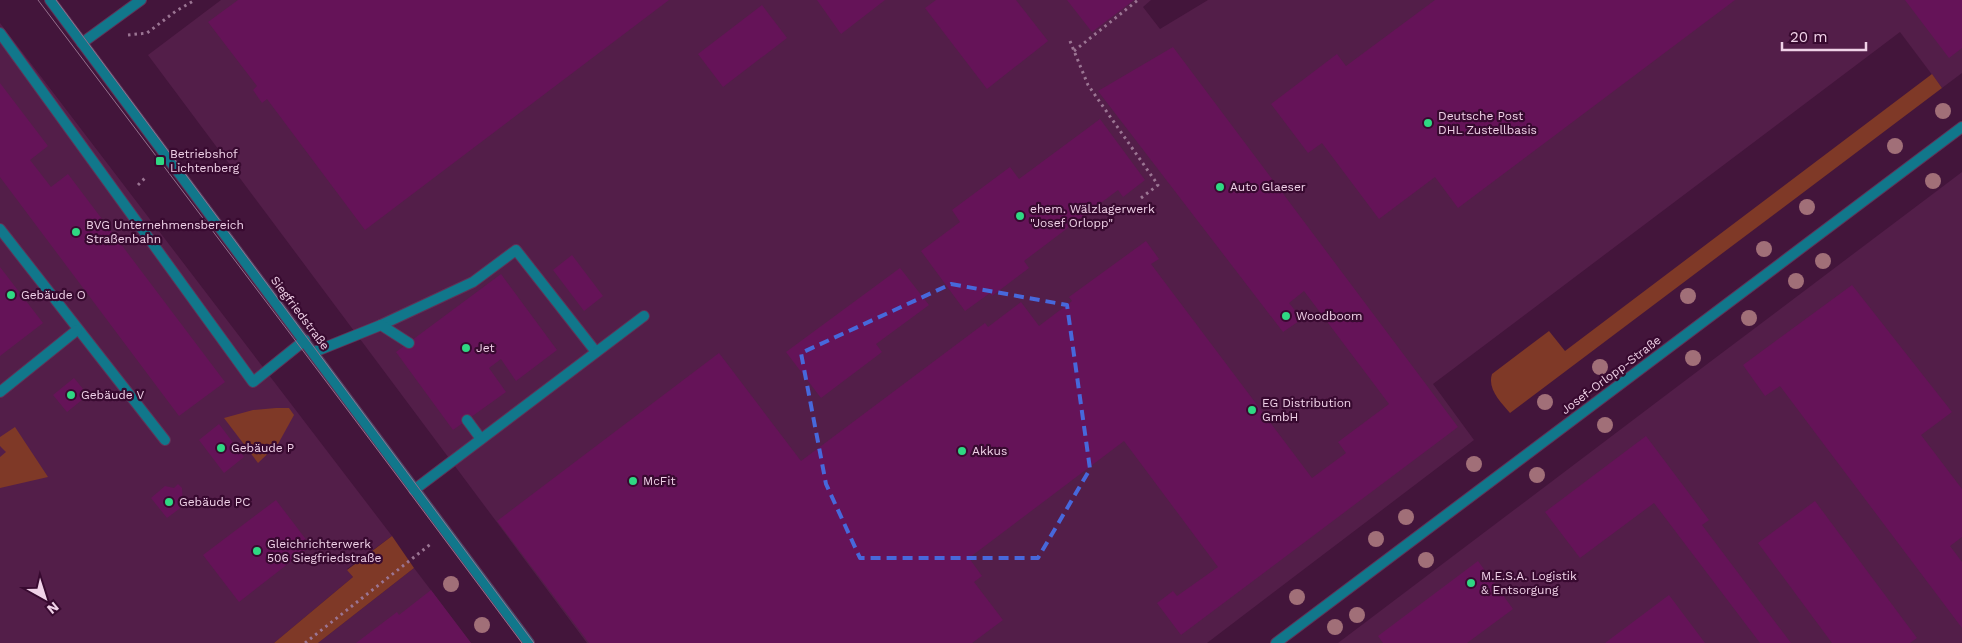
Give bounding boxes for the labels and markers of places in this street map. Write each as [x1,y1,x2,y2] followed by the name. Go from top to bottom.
[1438,109,1537,137] place label: Deutsche Post DHL Zustellbasis
[1422,117,1434,129] marker: Deutsche Post DHL Zustellbasis
[170,147,240,175] place label: Betriebshof Lichtenberg
[154,155,166,167] marker: Betriebshof Lichtenberg
[1230,180,1306,194] place label: Auto Glaeser
[1214,181,1226,193] marker: Auto Glaeser
[1030,202,1155,230] place label: ehem. Wälzlagerwerk "Josef Orlopp"
[1014,210,1026,222] marker: ehem. Wälzlagerwerk "Josef Orlopp"
[86,218,244,246] place label: BVG Unternehmensbereich Straßenbahn
[70,226,82,238] marker: BVG Unternehmensbereich Straßenbahn
[21,288,86,302] place label: Gebäude O
[5,289,17,301] marker: Gebäude O
[1296,309,1362,323] place label: Woodboom
[1280,310,1292,322] marker: Woodboom
[476,341,494,355] place label: Jet
[460,342,472,354] marker: Jet
[81,388,144,402] place label: Gebäude V
[65,389,77,401] marker: Gebäude V
[1262,396,1351,424] place label: EG Distribution GmbH
[1246,404,1258,416] marker: EG Distribution GmbH
[231,441,294,455] place label: Gebäude P
[215,442,227,454] marker: Gebäude P
[972,444,1007,458] place label: Akkus
[956,445,968,457] marker: Akkus
[643,474,675,488] place label: McFit
[627,475,639,487] marker: McFit
[179,495,250,509] place label: Gebäude PC
[163,496,175,508] marker: Gebäude PC
[267,537,381,565] place label: Gleichrichterwerk 506 Siegfriedstraße
[251,545,263,557] marker: Gleichrichterwerk 506 Siegfriedstraße
[1481,569,1577,597] place label: M.E.S.A. Logistik & Entsorgung
[1465,577,1477,589] marker: M.E.S.A. Logistik & Entsorgung

